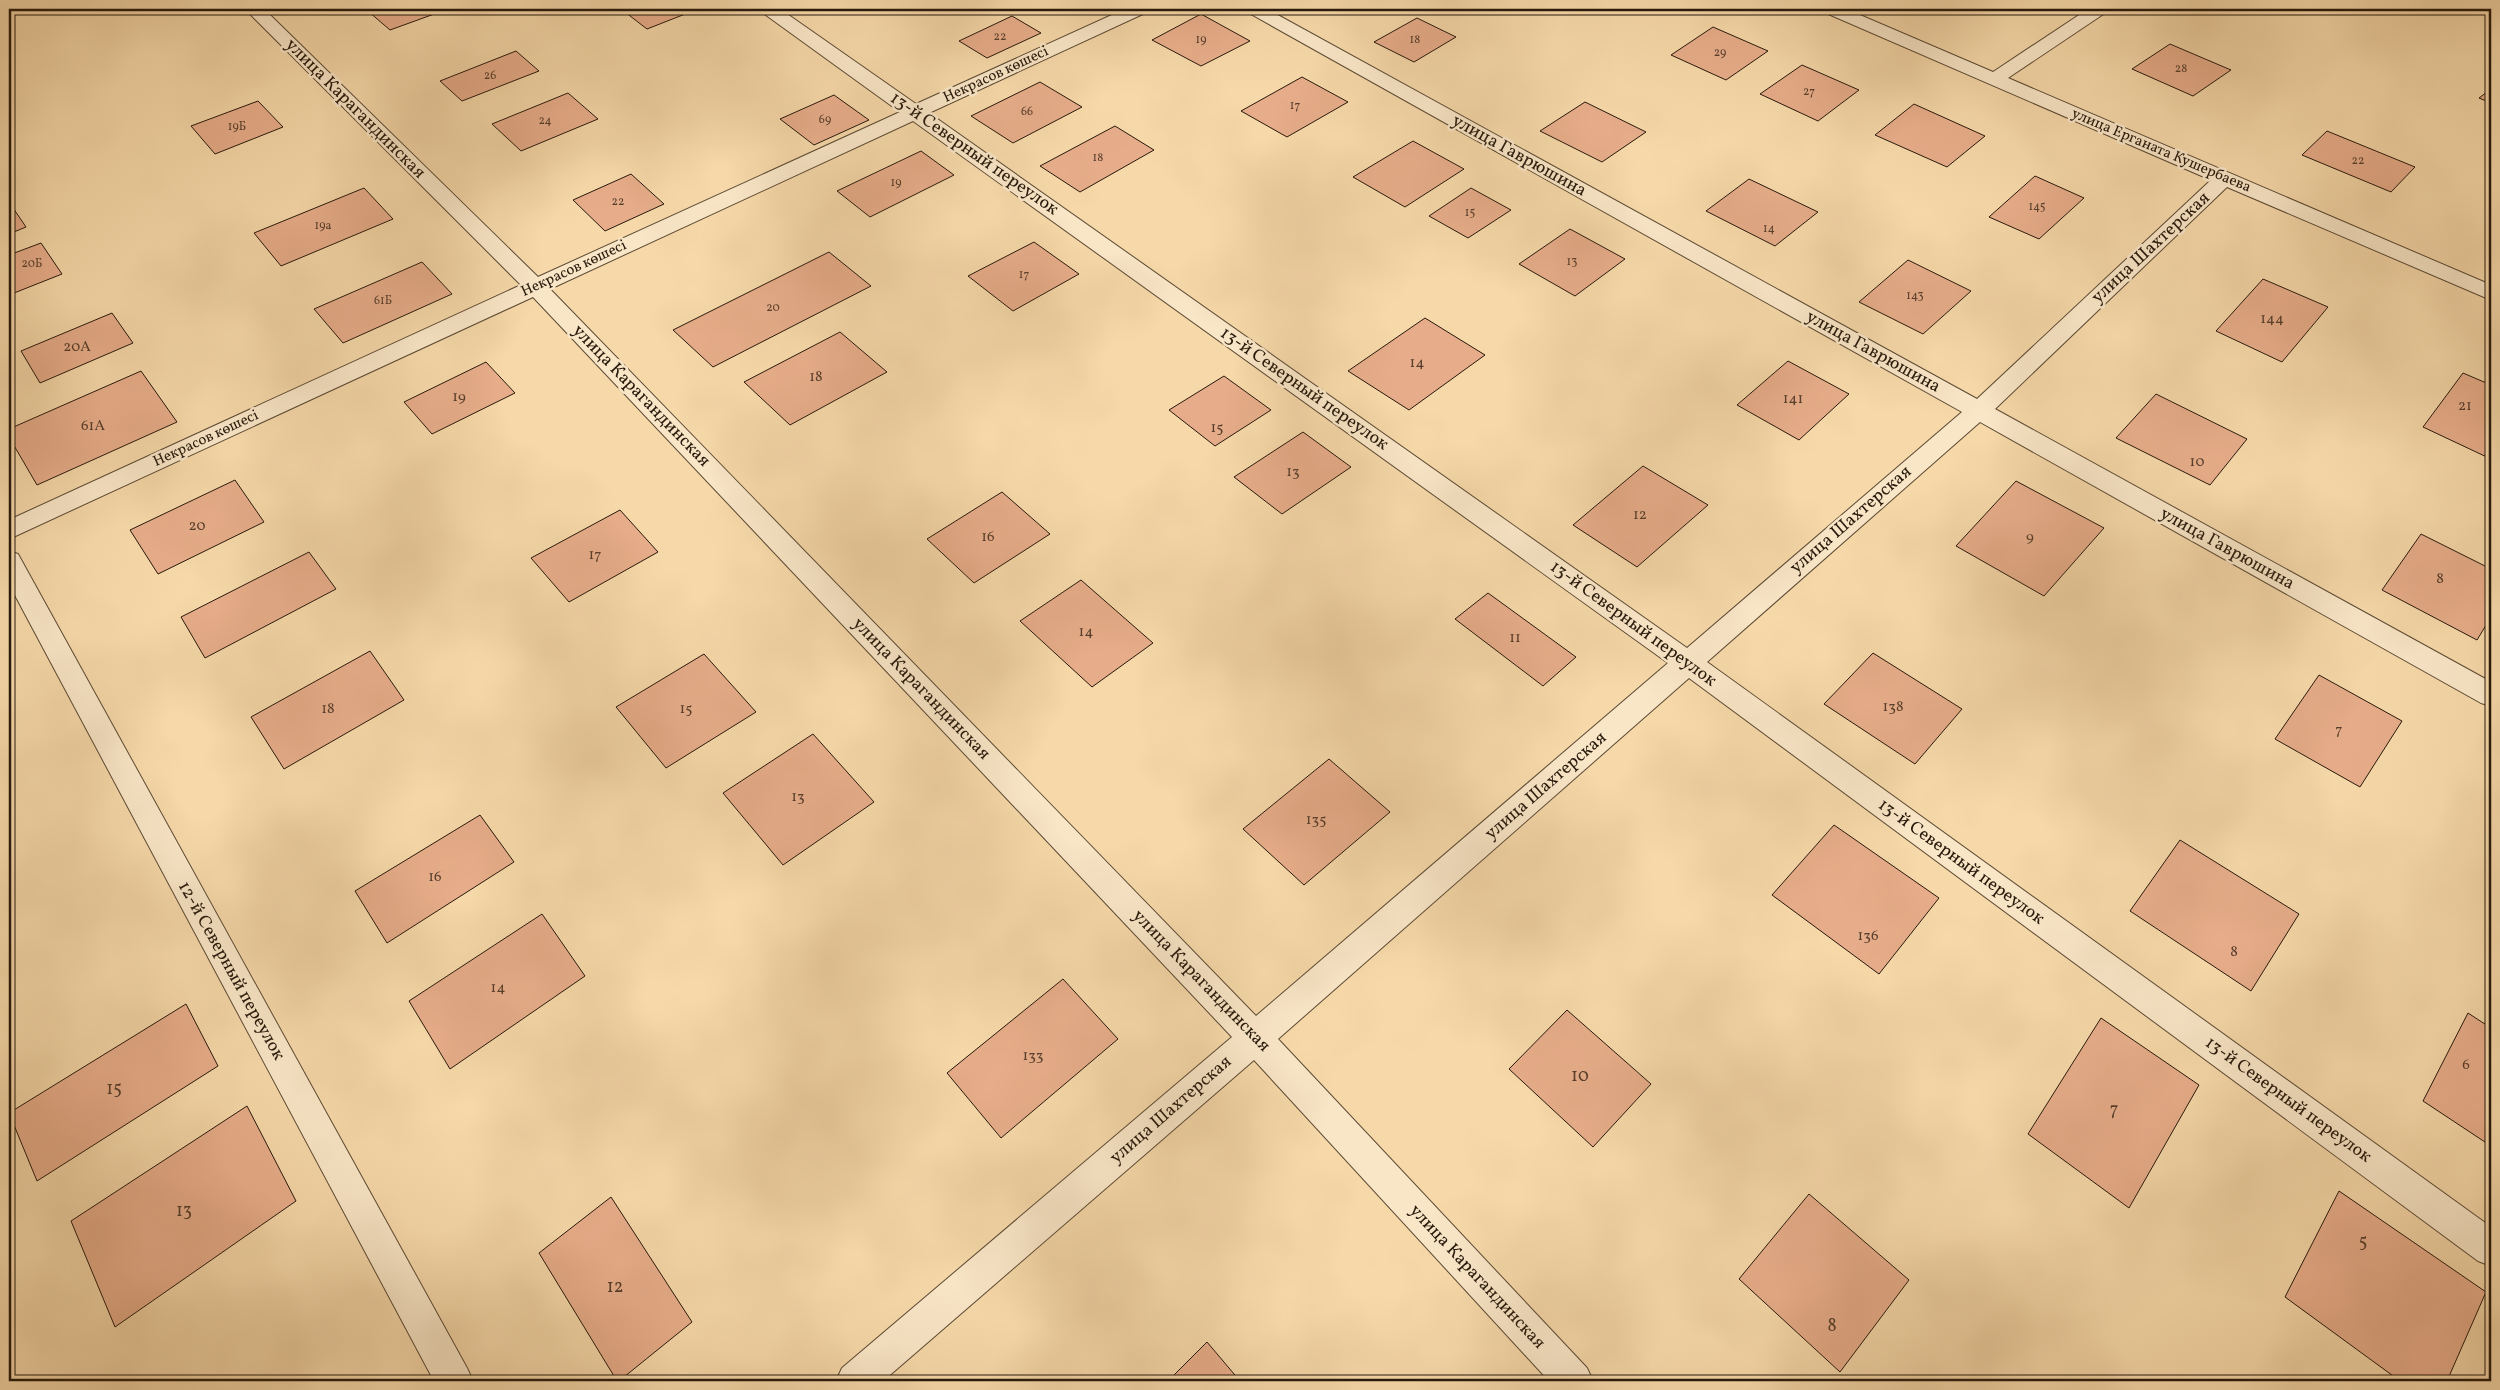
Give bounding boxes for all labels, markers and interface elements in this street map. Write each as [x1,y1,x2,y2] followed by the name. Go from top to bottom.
[994,29,1006,45] house number: 22
[1196,32,1206,48] house number: 19
[1410,32,1420,48] house number: 18
[279,33,431,185] street label: улица Карагандинская
[940,41,1052,109] street label: Некрасов көшесі
[1714,45,1726,61] house number: 29
[2175,61,2187,77] house number: 28
[484,68,496,84] house number: 26
[1803,84,1815,100] house number: 27
[885,86,1064,222] street label: 13-й Северный переулок
[1290,98,1300,114] house number: 17
[1021,104,1033,120] house number: 66
[2068,104,2254,198] street label: улица Ерганата Кушербаева
[1447,109,1591,203] street label: улица Гаврюшина
[819,112,831,128] house number: 69
[538,113,552,129] house number: 24
[228,119,246,135] house number: 19Б
[1093,150,1103,166] house number: 18
[2352,153,2364,169] house number: 22
[891,175,901,191] house number: 19
[2086,186,2216,310] street label: улица Шахтерская
[612,194,624,210] house number: 22
[2028,199,2046,215] house number: 145
[1465,205,1475,221] house number: 15
[315,218,331,234] house number: 19а
[1763,221,1775,237] house number: 14
[518,235,630,303] street label: Некрасов көшесі
[1567,254,1577,270] house number: 13
[22,256,42,272] house number: 20Б
[1019,267,1029,283] house number: 17
[1906,288,1924,304] house number: 143
[374,293,392,309] house number: 61Б
[766,300,780,316] house number: 20
[1801,305,1945,399] street label: улица Гаврюшина
[2260,309,2284,330] house number: 144
[566,319,716,473] street label: улица Карагандинская
[1215,321,1394,457] street label: 13-й Северный переулок
[63,337,91,358] house number: 20А
[1410,353,1424,374] house number: 14
[809,367,823,388] house number: 18
[452,387,466,408] house number: 19
[1783,389,1803,410] house number: 141
[2458,396,2472,417] house number: 21
[150,405,262,473] street label: Некрасов көшесі
[81,416,105,437] house number: 61А
[1210,418,1224,439] house number: 15
[2190,452,2204,473] house number: 10
[1785,460,1917,580] street label: улица Шахтерская
[1286,462,1300,483] house number: 13
[2155,502,2299,596] street label: улица Гаврюшина
[1633,505,1647,526] house number: 12
[189,516,205,537] house number: 20
[981,527,995,548] house number: 16
[2026,527,2034,548] house number: 9
[588,545,602,566] house number: 17
[1544,555,1722,693] street label: 13-й Северный переулок
[2436,569,2444,590] house number: 8
[846,612,996,766] street label: улица Карагандинская
[1079,622,1093,643] house number: 14
[1509,628,1521,649] house number: 11
[1882,697,1904,718] house number: 138
[321,699,335,720] house number: 18
[679,699,693,720] house number: 15
[2335,720,2343,741] house number: 7
[1480,726,1612,846] street label: улица Шахтерская
[791,787,805,808] house number: 13
[1872,793,2050,931] street label: 13-й Северный переулок
[1306,810,1326,831] house number: 135
[428,867,442,888] house number: 16
[171,877,291,1065] street label: 12-й Северный переулок
[1126,904,1276,1058] street label: улица Карагандинская
[1857,926,1879,947] house number: 136
[2230,942,2238,963] house number: 8
[491,978,505,999] house number: 14
[2199,1031,2377,1169] street label: 13-й Северный переулок
[1022,1046,1044,1067] house number: 133
[1105,1050,1237,1170] street label: улица Шахтерская
[2462,1055,2470,1076] house number: 6
[1571,1064,1589,1089] house number: 10
[106,1077,122,1102] house number: 15
[2110,1098,2118,1123] house number: 7
[176,1199,192,1224] house number: 13
[1403,1199,1551,1355] street label: улица Карагандинская
[2359,1230,2367,1255] house number: 5
[607,1275,623,1300] house number: 12
[1827,1314,1837,1339] house number: 8

